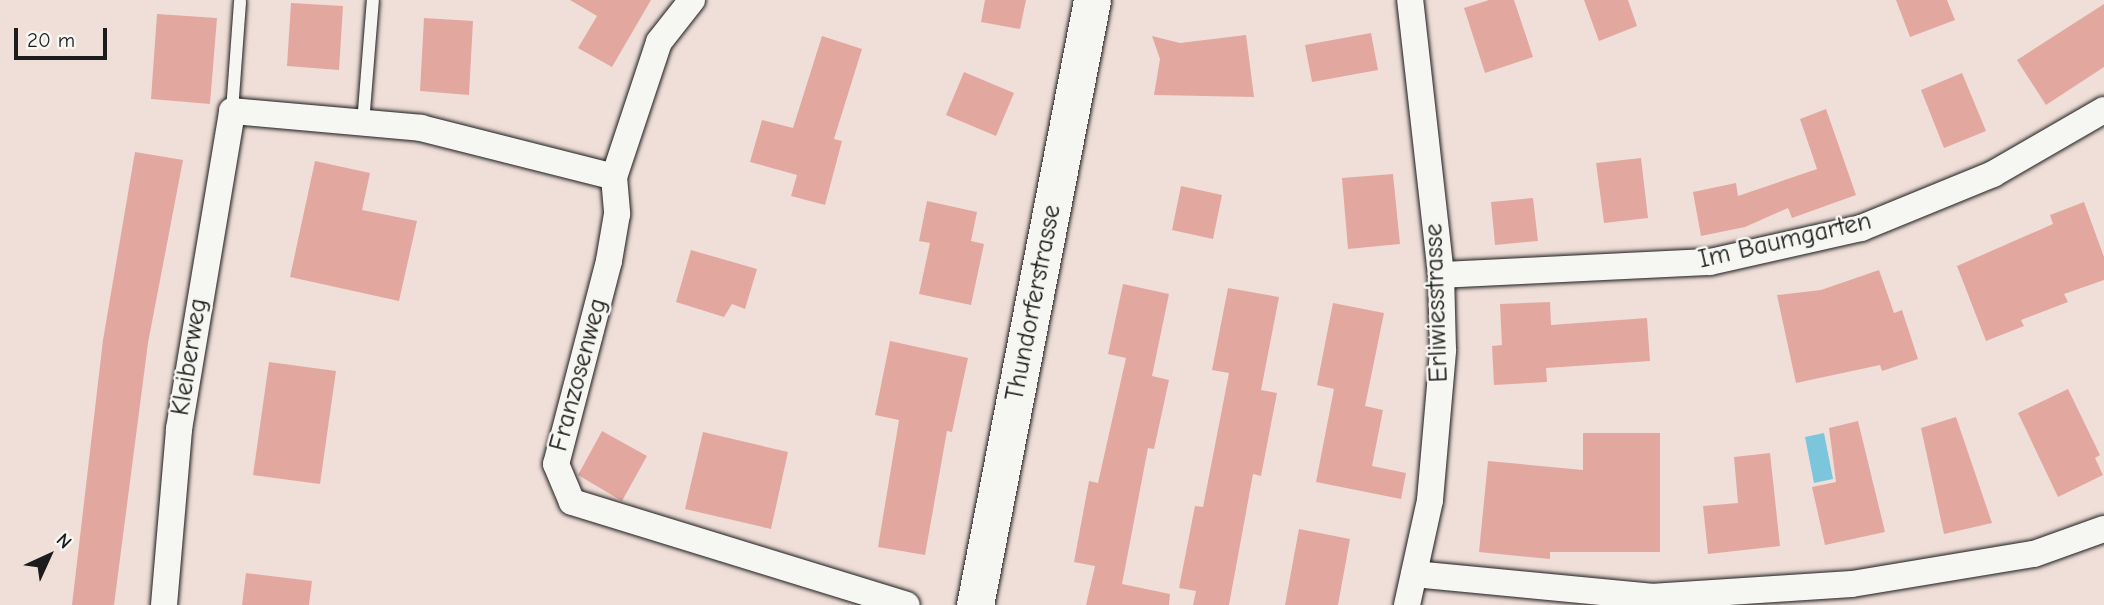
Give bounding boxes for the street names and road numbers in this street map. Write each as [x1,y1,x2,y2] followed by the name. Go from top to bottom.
[1000,202,1068,404] street label: Thundorferstrasse
[1696,206,1874,276] street label: Im Baumgarten
[1419,223,1455,383] street label: Erliwiesstrasse
[544,295,614,455] street label: Franzosenweg
[165,296,215,418] street label: Kleiberweg

